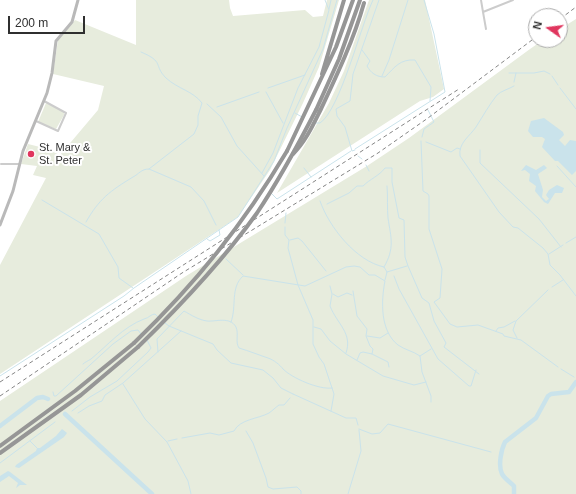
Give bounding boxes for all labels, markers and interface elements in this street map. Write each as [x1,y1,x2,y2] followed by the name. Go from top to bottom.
[10,8,87,34] scale bar
[528,8,568,48] north arrow
[15,16,48,30] text: 200 m
[531,20,544,31] text: N
[39,141,90,167] place label: St. Mary & St. Peter
[26,149,36,159] marker: St. Mary & St. Peter

